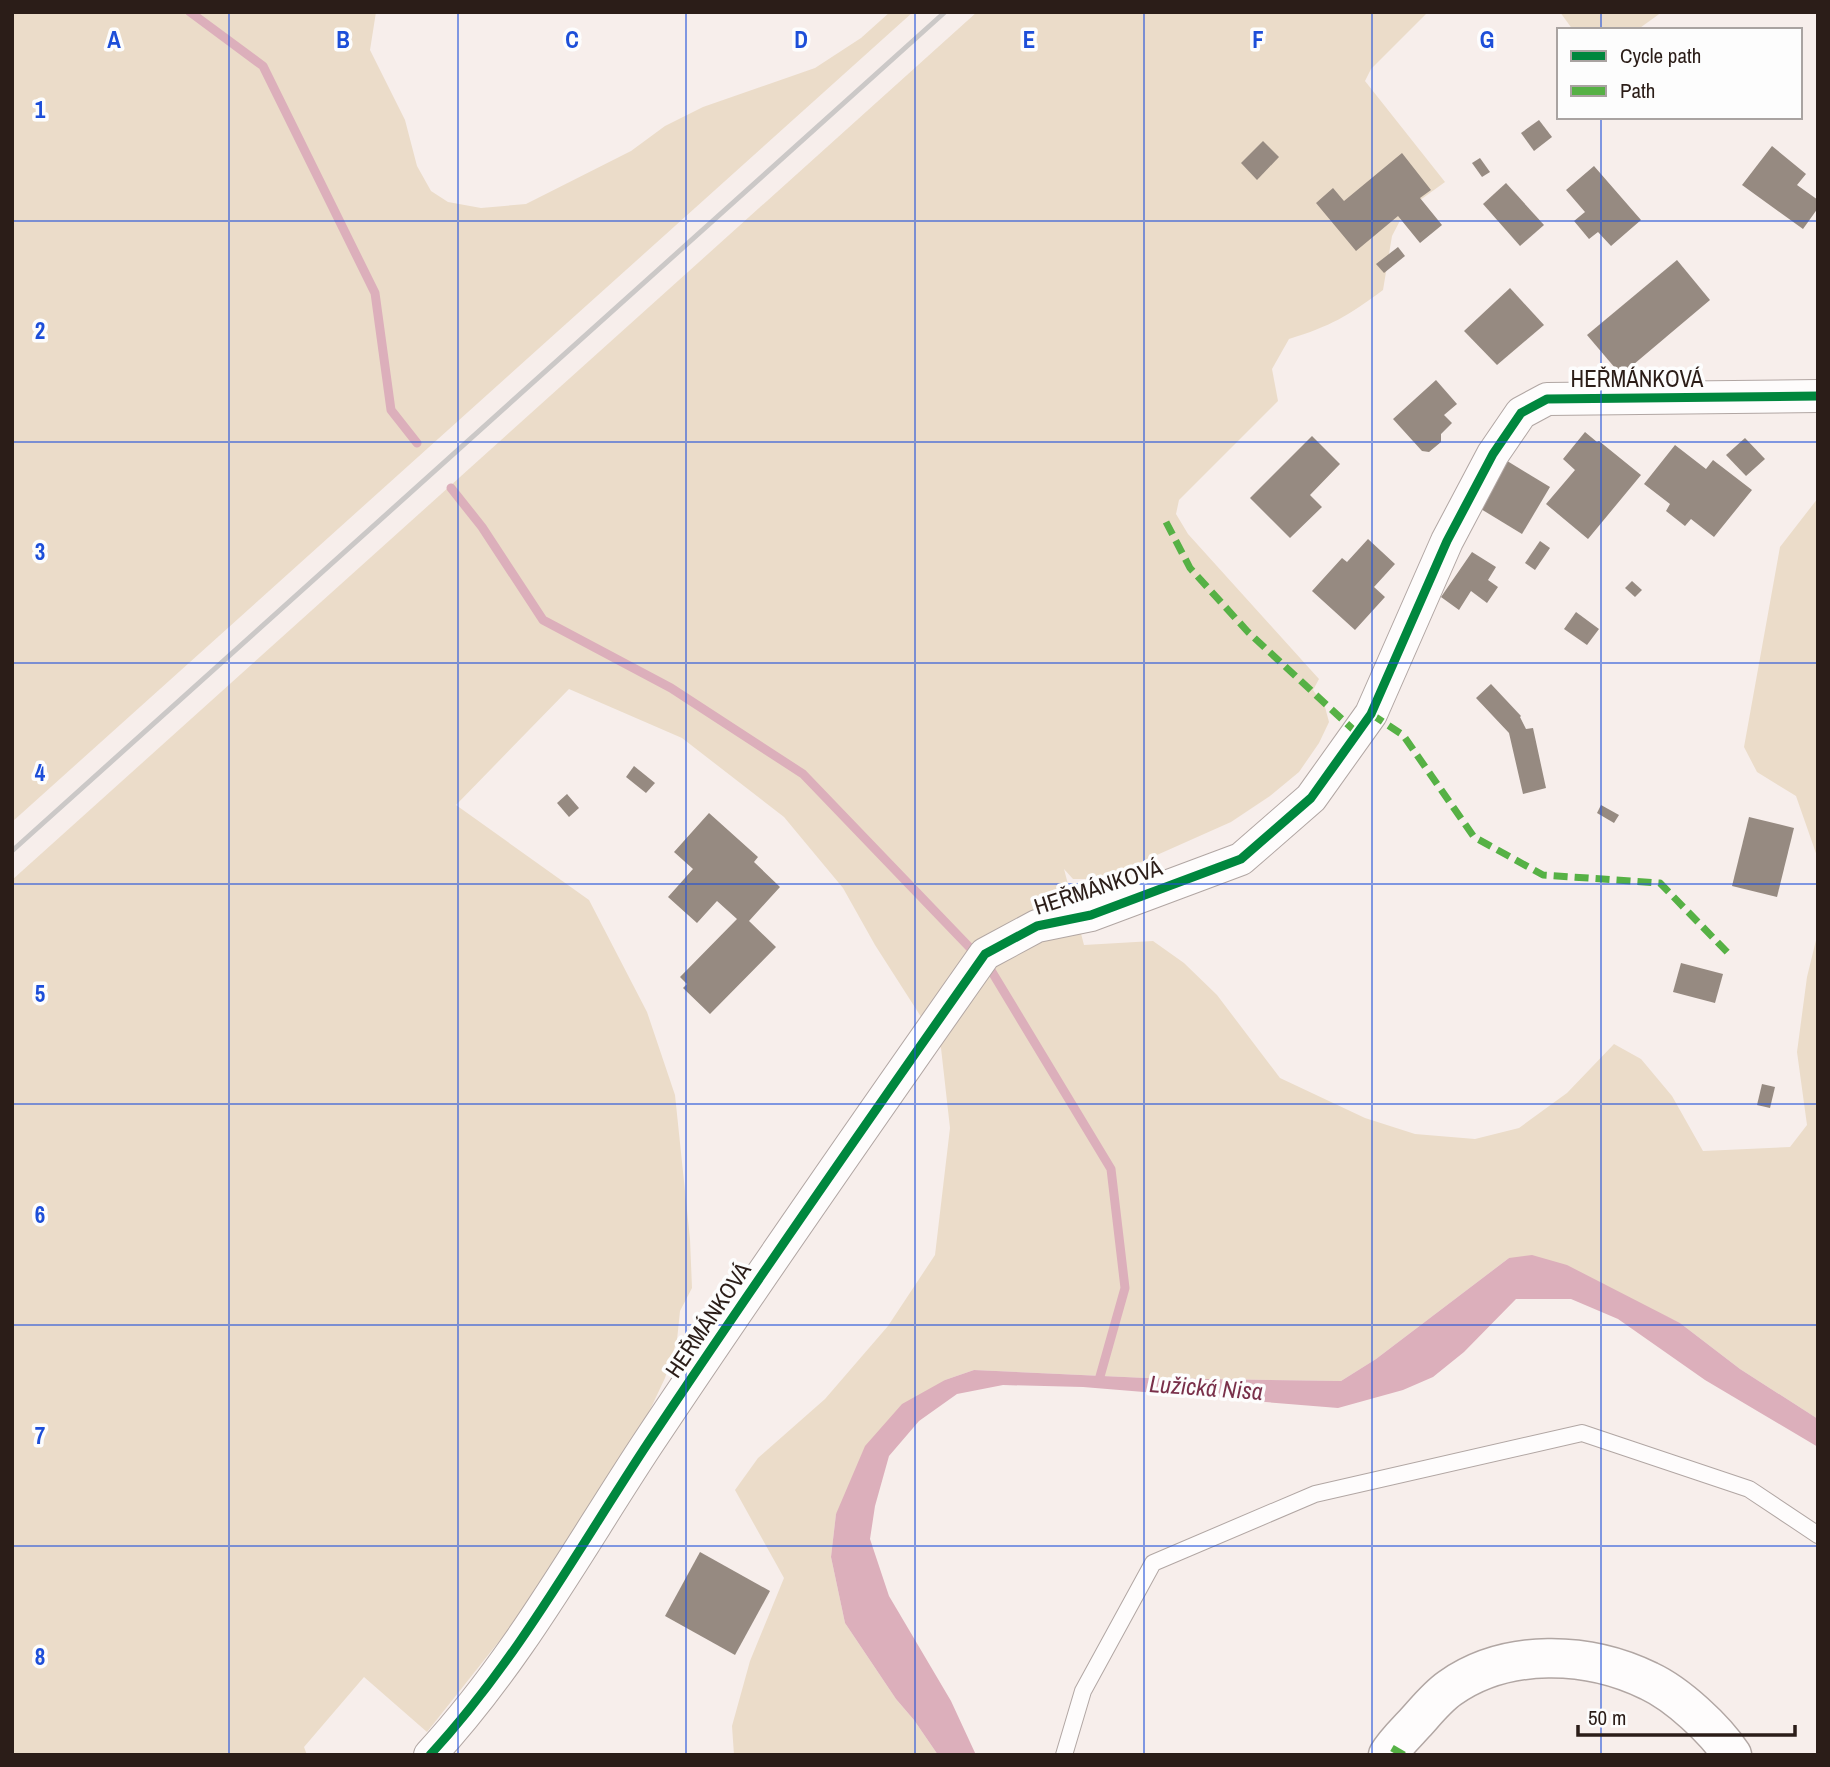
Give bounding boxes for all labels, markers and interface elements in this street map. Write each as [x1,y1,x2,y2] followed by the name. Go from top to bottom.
[107,24,121,55] text: A
[336,24,350,55] text: B
[565,24,579,55] text: C
[794,24,808,55] text: D
[1023,24,1035,55] text: E
[1252,24,1264,55] text: F
[1480,24,1494,55] text: G
[1557,28,1802,119] legend
[1620,41,1701,70] text: Cycle path
[1620,76,1655,105] text: Path
[35,94,46,125] text: 1
[35,315,45,346] text: 2
[1571,363,1704,394] street label: HEŘMÁNKOVÁ
[35,536,45,567] text: 3
[35,757,46,788] text: 4
[1030,851,1166,922] street label: HEŘMÁNKOVÁ
[35,978,45,1009] text: 5
[35,1199,45,1230] text: 6
[658,1256,758,1383] street label: HEŘMÁNKOVÁ
[1148,1367,1264,1407] water label: Lužická Nisa
[35,1420,45,1451] text: 7
[35,1641,45,1672] text: 8
[1578,1694,1795,1738] scale bar
[1588,1703,1626,1732] text: 50 m

